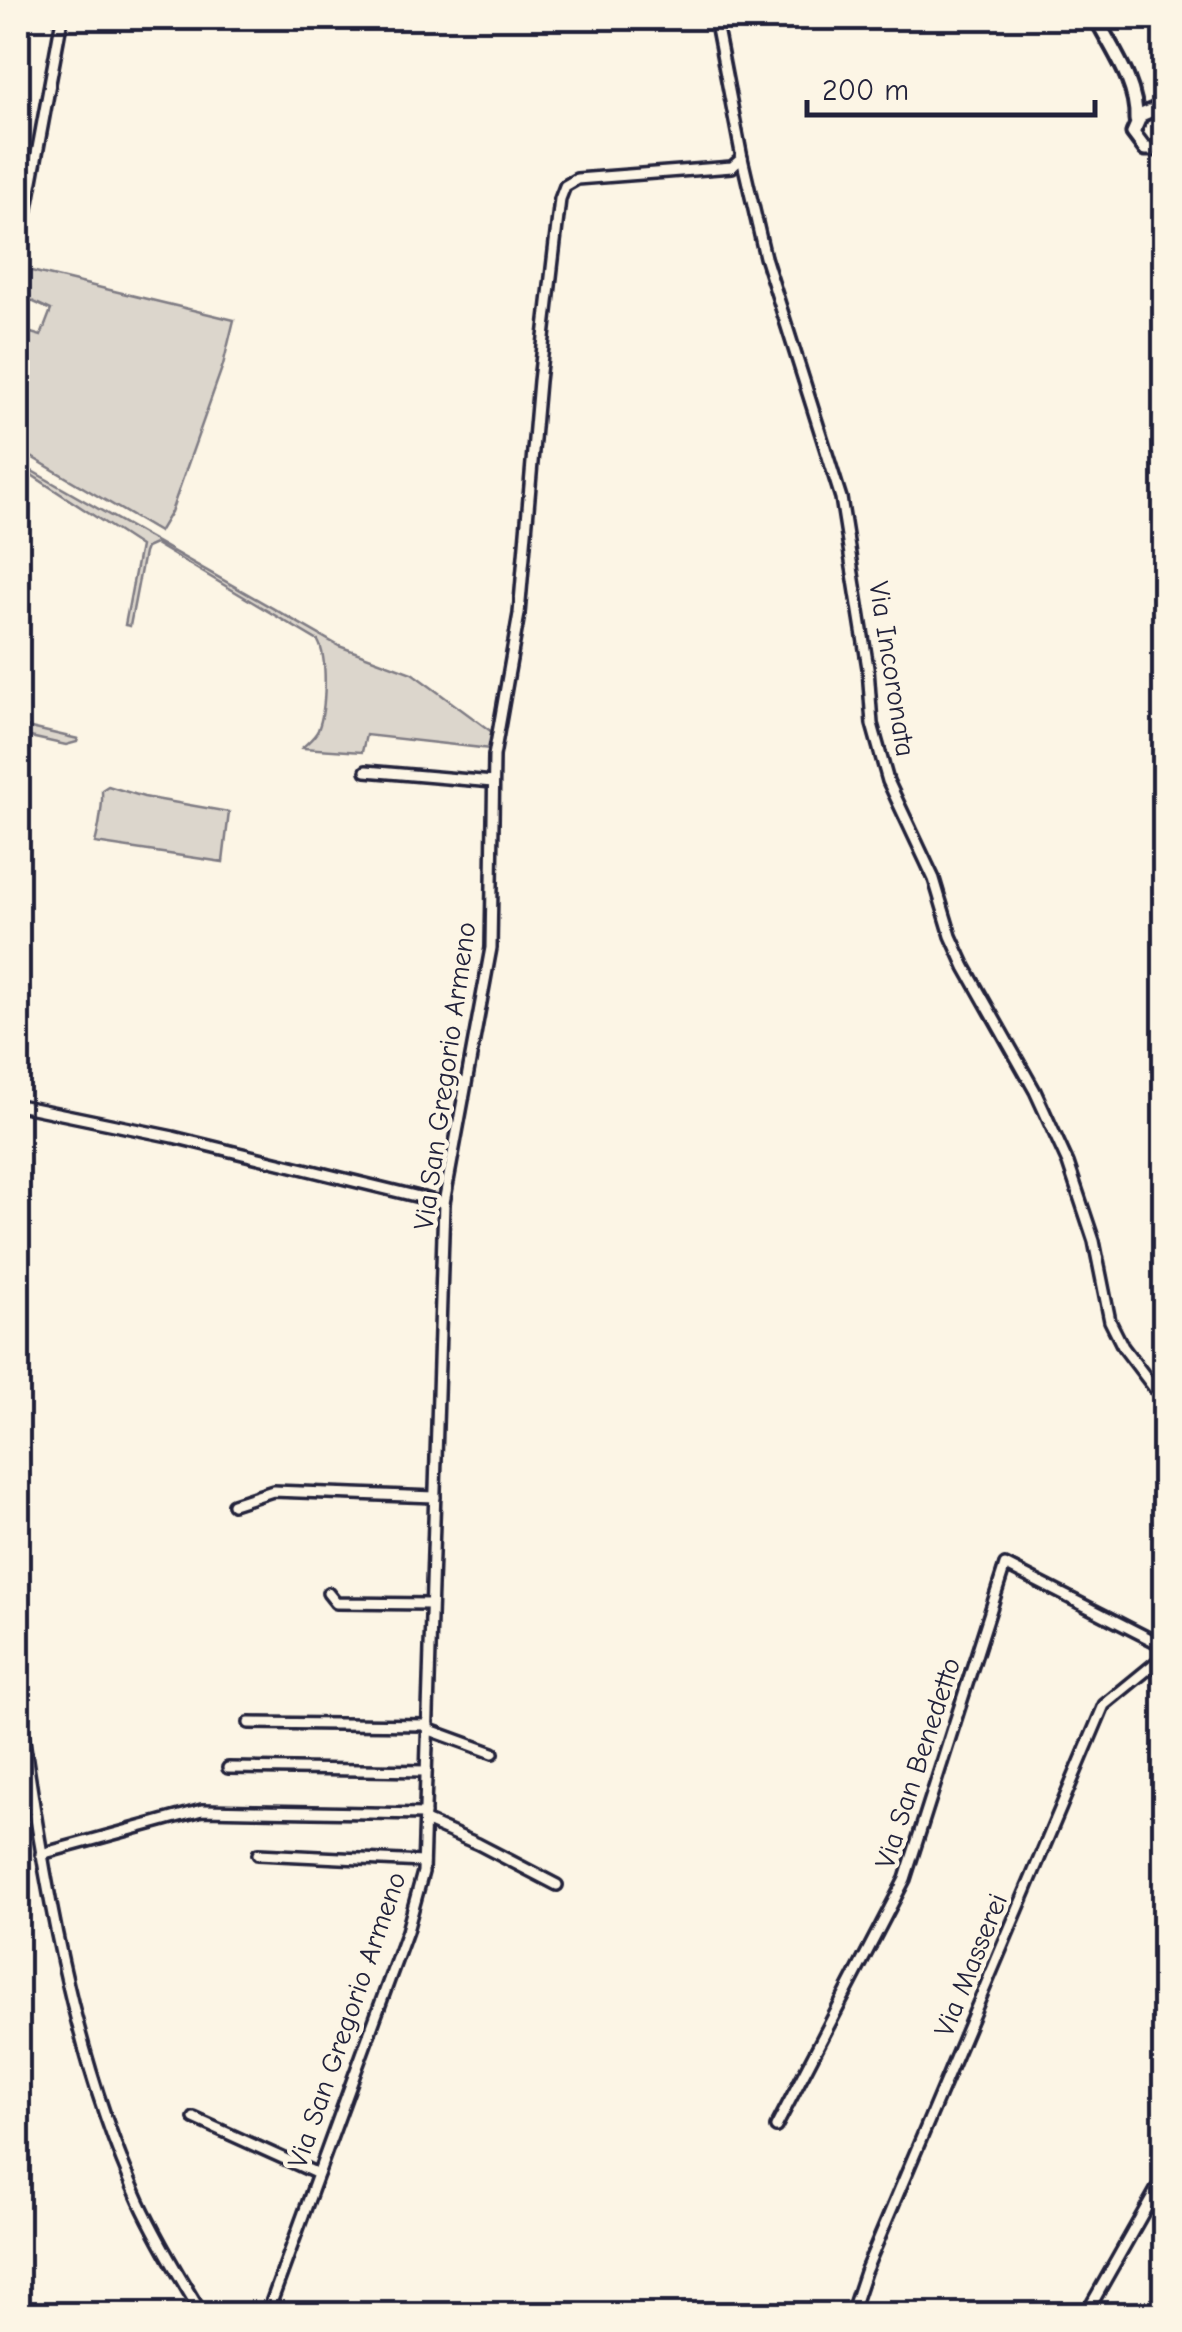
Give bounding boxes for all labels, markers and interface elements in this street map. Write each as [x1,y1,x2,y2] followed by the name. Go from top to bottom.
[807,55,1094,117] scale bar
[822,73,909,108] text: 200 m
[862,579,922,759] street label: Via Incoronata
[408,920,482,1232] street label: Via San Gregorio Armeno
[869,1654,967,1872] street label: Via San Benedetto
[281,1868,413,2172] street label: Via San Gregorio Armeno
[928,1889,1014,2041] street label: Via Masserei

